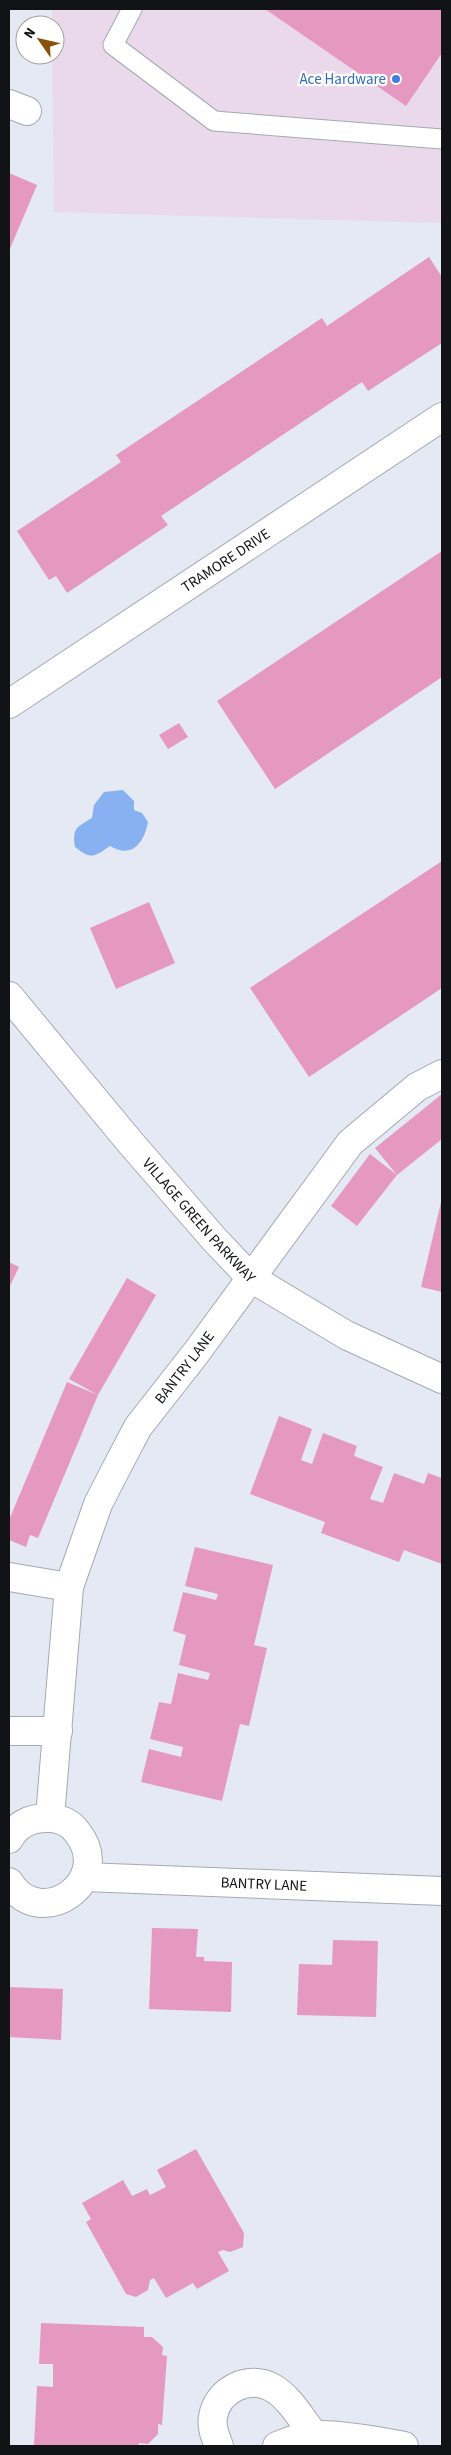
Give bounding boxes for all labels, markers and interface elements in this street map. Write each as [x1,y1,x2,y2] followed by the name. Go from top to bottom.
[15,15,65,65] north arrow
[19,24,41,43] text: N
[299,69,386,90] place label: Ace Hardware
[390,73,402,85] marker: Ace Hardware
[178,524,275,598] street label: TRAMORE DRIVE
[137,1154,261,1288] street label: VILLAGE GREEN PARKWAY
[150,1327,220,1408] street label: BANTRY LANE
[220,1872,308,1897] street label: BANTRY LANE

